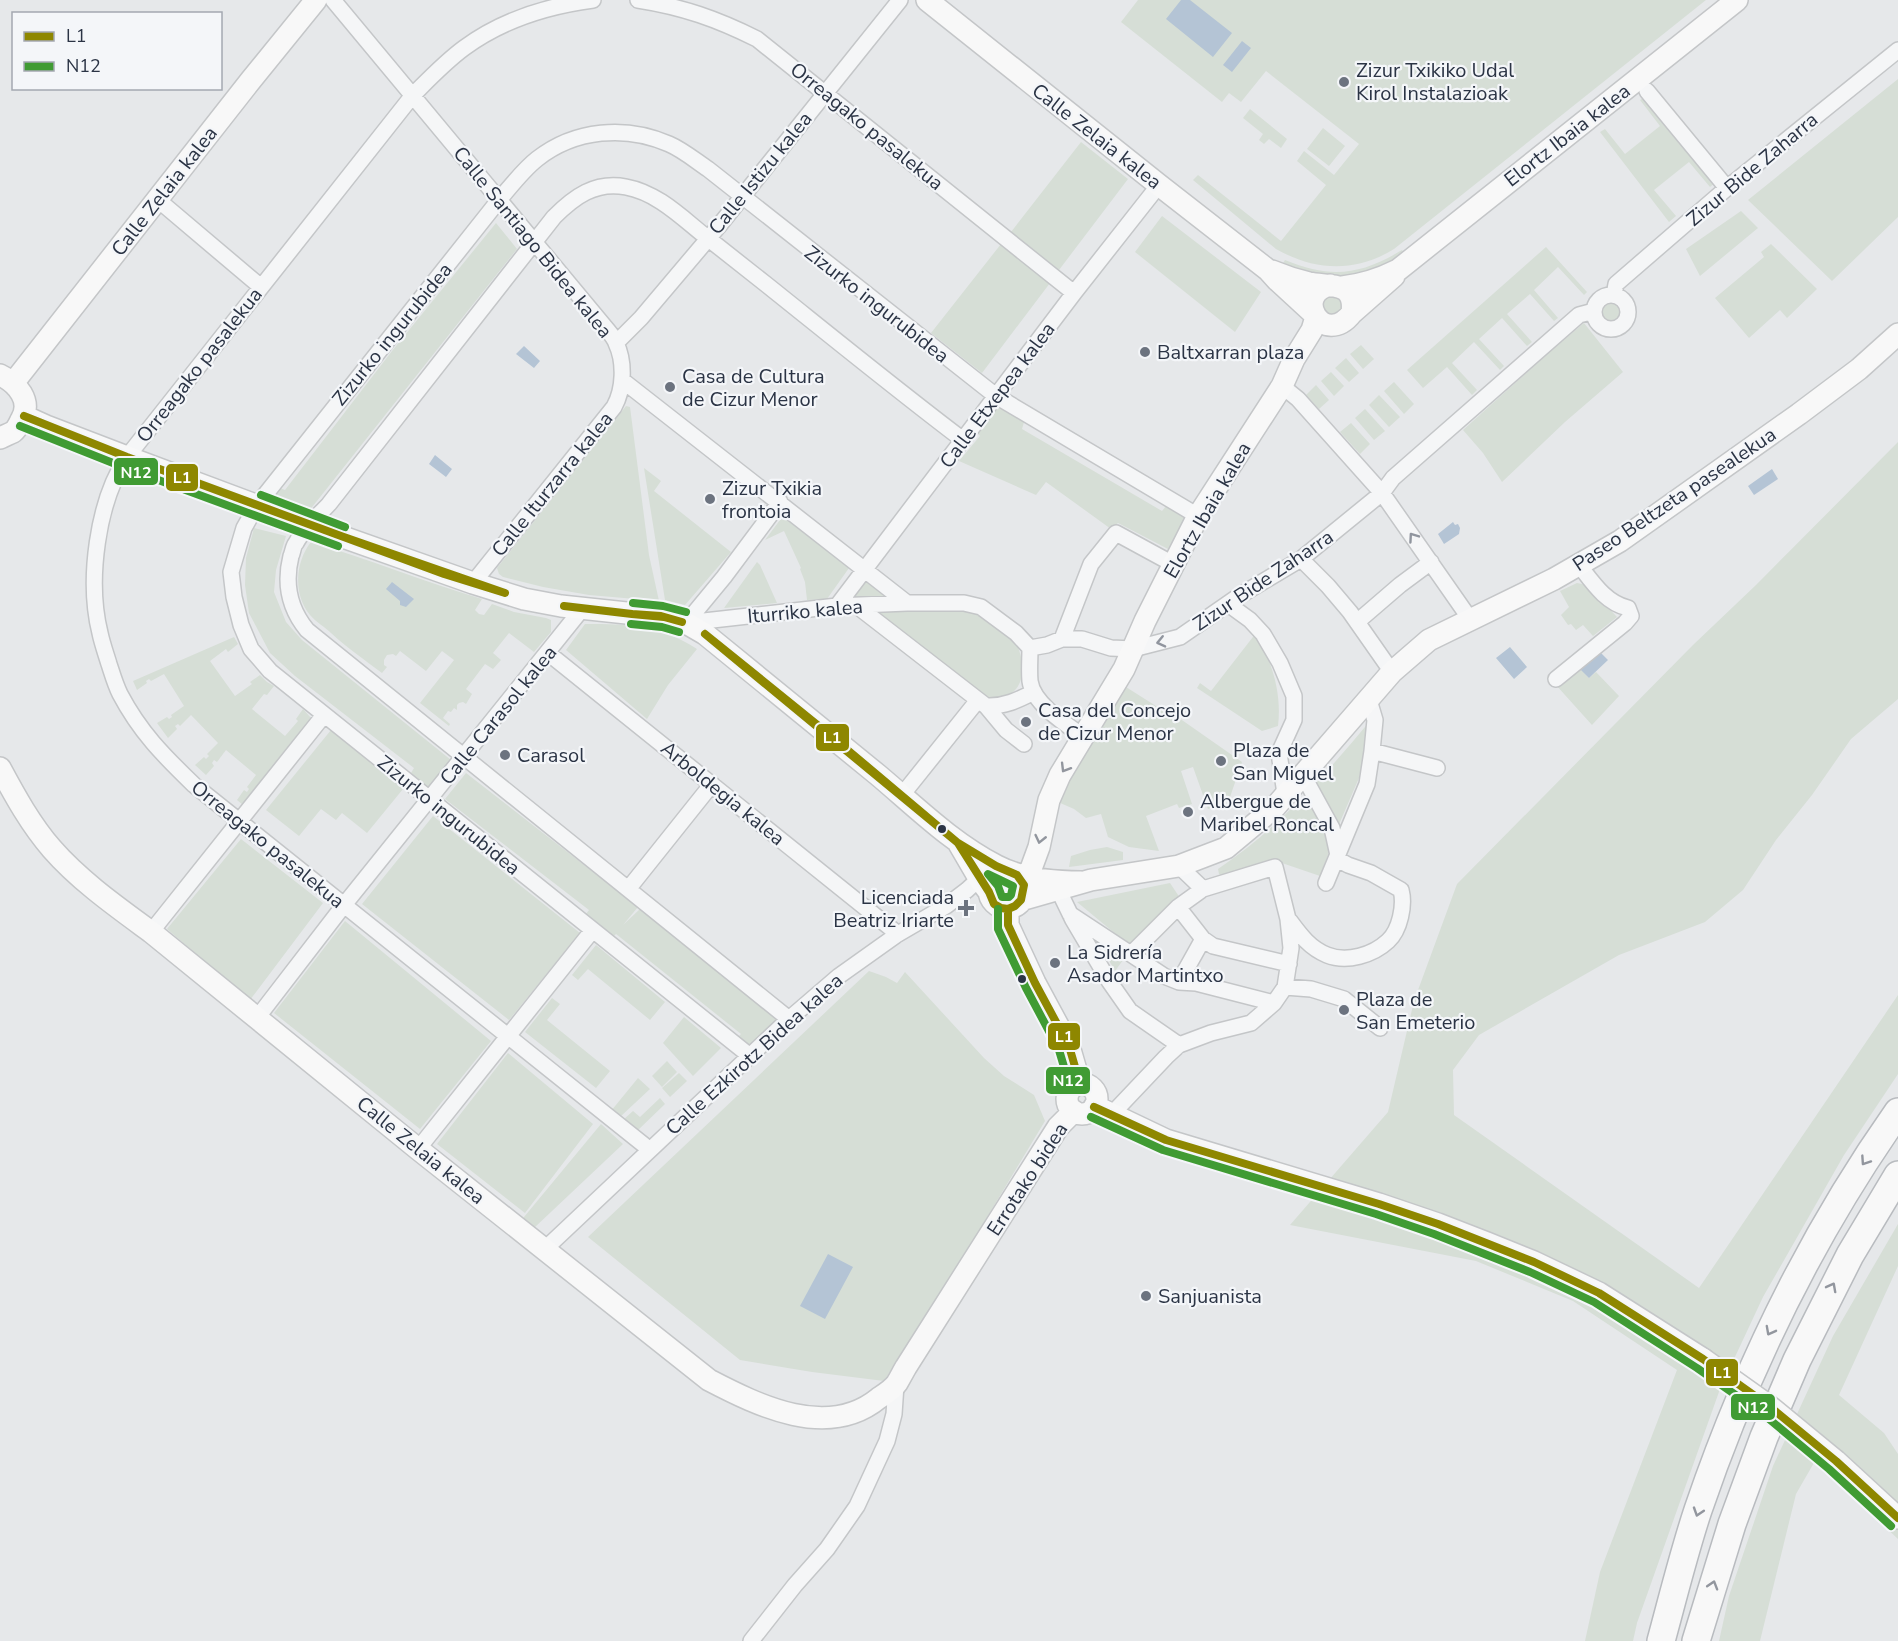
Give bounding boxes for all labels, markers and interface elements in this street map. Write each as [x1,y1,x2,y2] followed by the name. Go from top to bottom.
[12,12,222,90] legend
[66,24,87,48] text: L1
[66,54,101,78] text: N12
[784,56,949,197] street label: Orreagako pasalekua
[1356,57,1514,107] place label: Zizur Txikiko Udal Kirol Instalazioak
[1337,75,1351,89] marker: Zizur Txikiko Udal Kirol Instalazioak
[1026,77,1167,196] street label: Calle Zelaia kalea
[1499,78,1636,193] street label: Elortz Ibaia kalea
[702,106,818,240] street label: Calle Istizu kalea
[1681,106,1824,232] street label: Zizur Bide Zaharra
[105,121,224,262] street label: Calle Zelaia kalea
[447,141,618,344] street label: Calle Santiago Bidea kalea
[799,239,955,369] street label: Zizurko ingurubidea
[326,257,458,411] street label: Zizurko ingurubidea
[130,282,268,448] street label: Orreagako pasalekua
[933,317,1061,474] street label: Calle Etxepea kalea
[1157,339,1304,366] place label: Baltxarran plaza
[1138,345,1152,359] marker: Baltxarran plaza
[682,363,825,413] place label: Casa de Cultura de Cizur Menor
[663,380,677,394] marker: Casa de Cultura de Cizur Menor
[486,406,619,562] street label: Calle Iturzarra kalea
[1567,421,1781,578] street label: Paseo Beltzeta pasealekua
[1157,437,1257,583] street label: Elortz Ibaia kalea
[113,457,159,486] line badge: N12
[120,462,152,484] text: N12
[165,463,199,492] line badge: L1
[173,467,191,489] text: L1
[722,475,822,525] place label: Zizur Txikia frontoia
[703,492,717,506] marker: Zizur Txikia frontoia
[1188,523,1339,637] street label: Zizur Bide Zaharra
[1409,532,1420,543] one-way arrow
[746,593,864,630] street label: Iturriko kalea
[1156,634,1166,647] one-way arrow
[435,641,561,789] street label: Calle Carasol kalea
[1038,697,1191,747] place label: Casa del Concejo de Cizur Menor
[1019,715,1033,729] marker: Casa del Concejo de Cizur Menor
[815,723,850,752] line badge: L1
[823,727,841,749] text: L1
[655,735,790,852] street label: Arboldegia kalea
[1233,737,1334,787] place label: Plaza de San Miguel
[517,743,585,767] place label: Carasol
[498,748,512,762] marker: Carasol
[372,749,526,881] street label: Zizurko ingurubidea
[1214,754,1228,768] marker: Plaza de San Miguel
[1060,762,1072,772] one-way arrow
[185,774,350,915] street label: Orreagako pasalekua
[1200,788,1334,838] place label: Albergue de Maribel Roncal
[1181,805,1195,819] marker: Albergue de Maribel Roncal
[936,823,948,835] unlabelled marker
[1035,834,1048,844] one-way arrow
[833,884,954,934] place label: Licenciada Beatriz Iriarte
[959,901,973,915] marker: Licenciada Beatriz Iriarte
[1067,939,1224,989] place label: La Sidrería Asador Martintxo
[1048,956,1062,970] marker: La Sidrería Asador Martintxo
[660,967,849,1141] street label: Calle Ezkirotz Bidea kalea
[1016,973,1028,985] unlabelled marker
[1356,986,1475,1036] place label: Plaza de San Emeterio
[1337,1003,1351,1017] marker: Plaza de San Emeterio
[1047,1022,1081,1051] line badge: L1
[1055,1026,1073,1048] text: L1
[1045,1066,1091,1095] line badge: N12
[1052,1070,1084,1092] text: N12
[351,1090,491,1211] street label: Calle Zelaia kalea
[981,1118,1074,1241] street label: Errotako bidea
[1861,1154,1872,1165] one-way arrow
[1158,1283,1262,1310] place label: Sanjuanista
[1825,1283,1836,1294] one-way arrow
[1139,1289,1153,1303] marker: Sanjuanista
[1766,1325,1777,1335] one-way arrow
[1705,1358,1739,1387] line badge: L1
[1713,1362,1731,1384] text: L1
[1730,1393,1776,1421] line badge: N12
[1737,1397,1769,1419] text: N12
[1693,1506,1705,1517] one-way arrow
[1706,1580,1718,1591] one-way arrow

